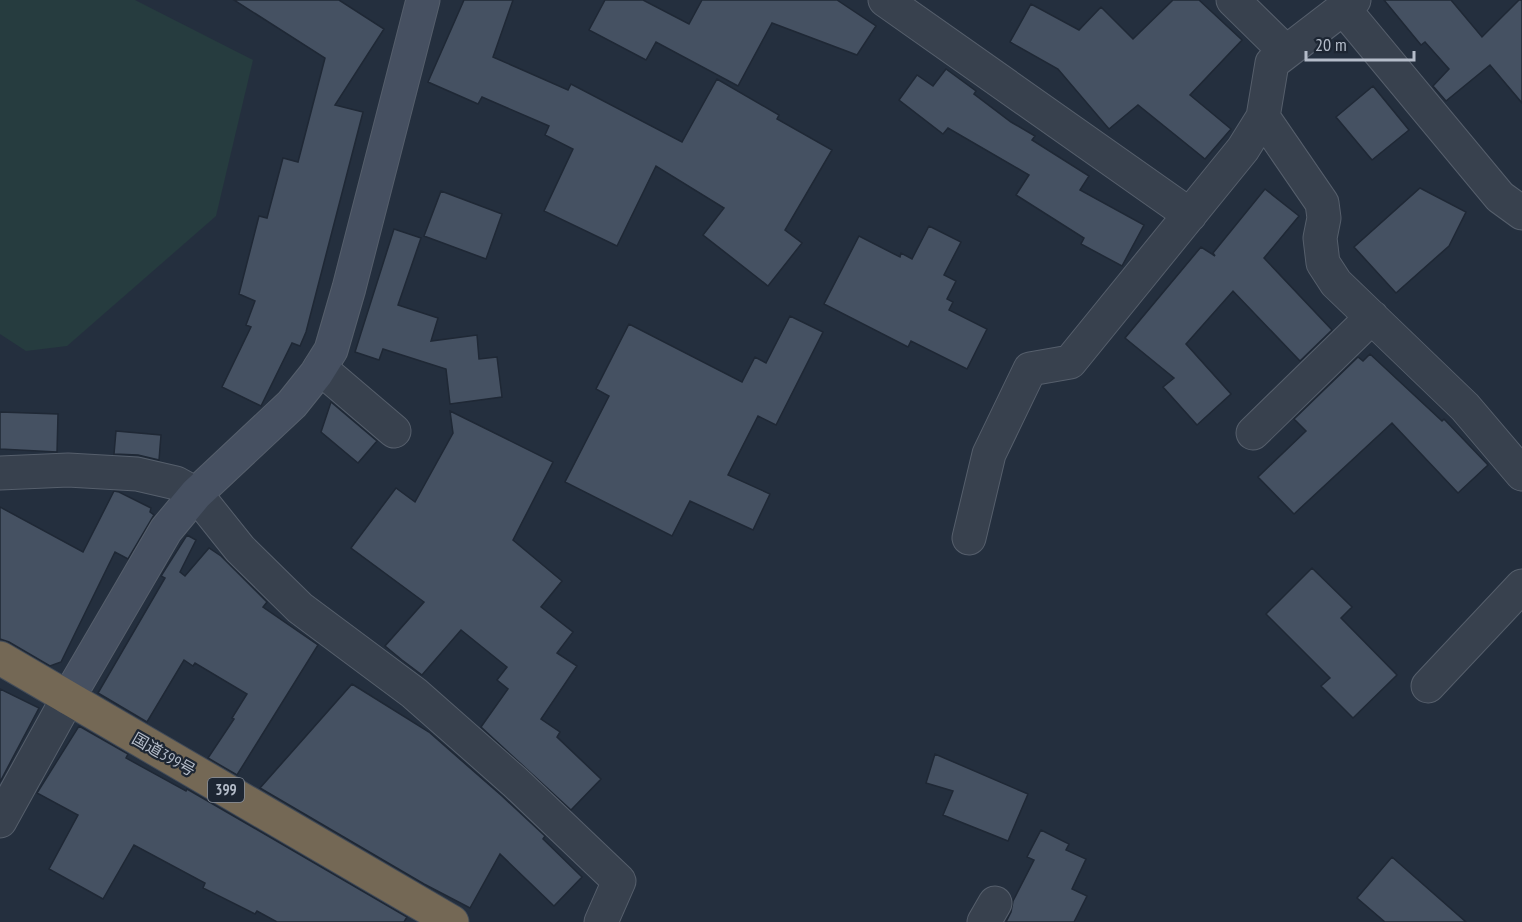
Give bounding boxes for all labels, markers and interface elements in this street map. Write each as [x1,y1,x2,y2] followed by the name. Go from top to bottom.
[1306,24,1414,62] scale bar
[1315,33,1347,56] text: 20 m
[129,728,199,780] street label: 国道399号
[208,778,244,802] road number: 399

